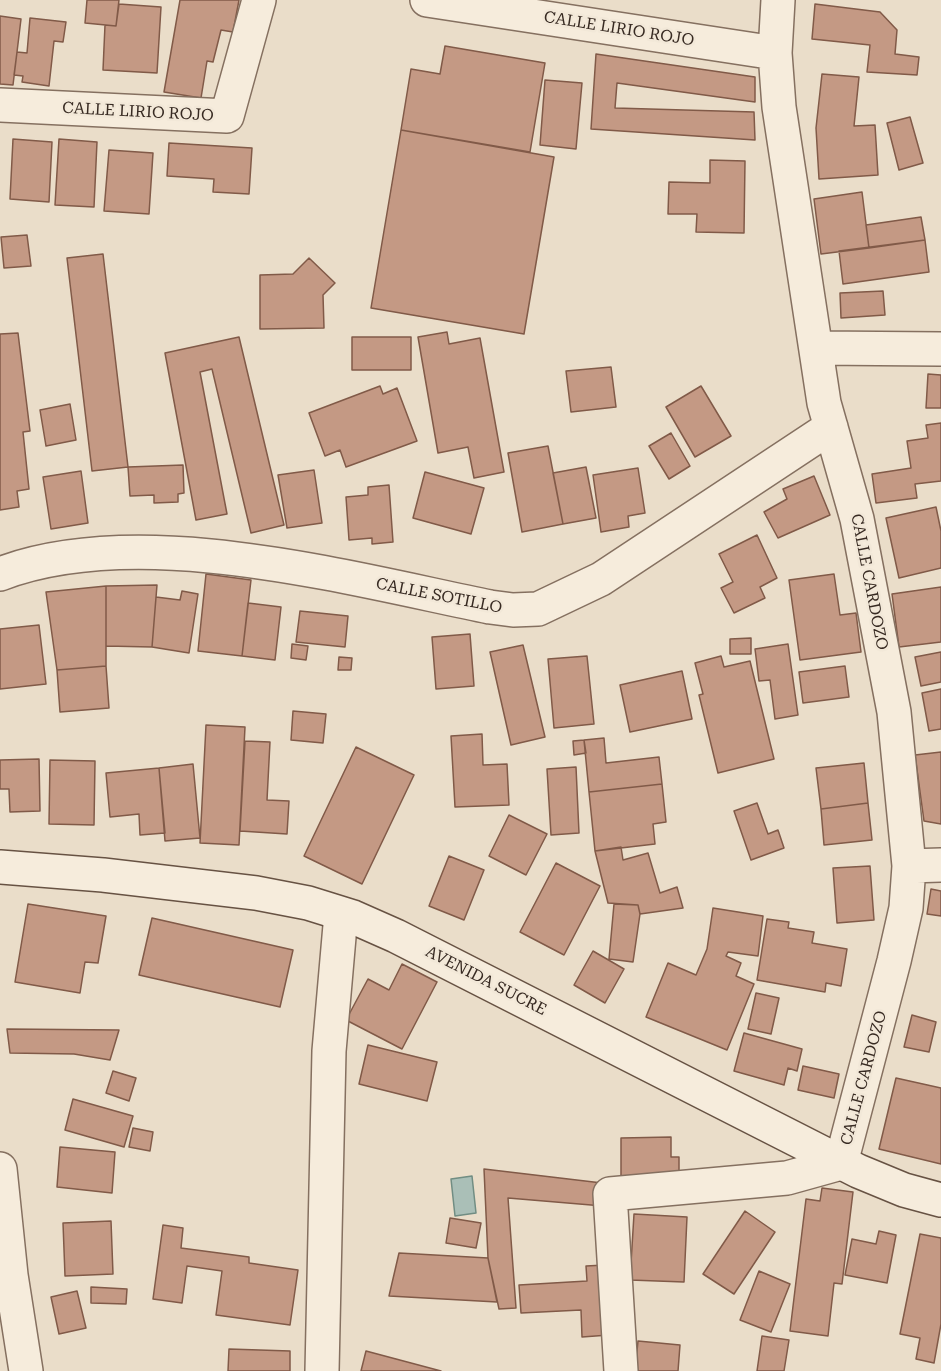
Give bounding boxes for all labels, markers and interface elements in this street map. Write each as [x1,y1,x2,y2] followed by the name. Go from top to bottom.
[543,8,695,50] street label: CALLE LIRIO ROJO
[62,98,214,126] street label: CALLE LIRIO ROJO
[846,512,892,652] street label: CALLE CARDOZO
[374,574,504,618] street label: CALLE SOTILLO
[422,942,550,1020] street label: AVENIDA SUCRE
[837,1009,891,1147] street label: CALLE CARDOZO

